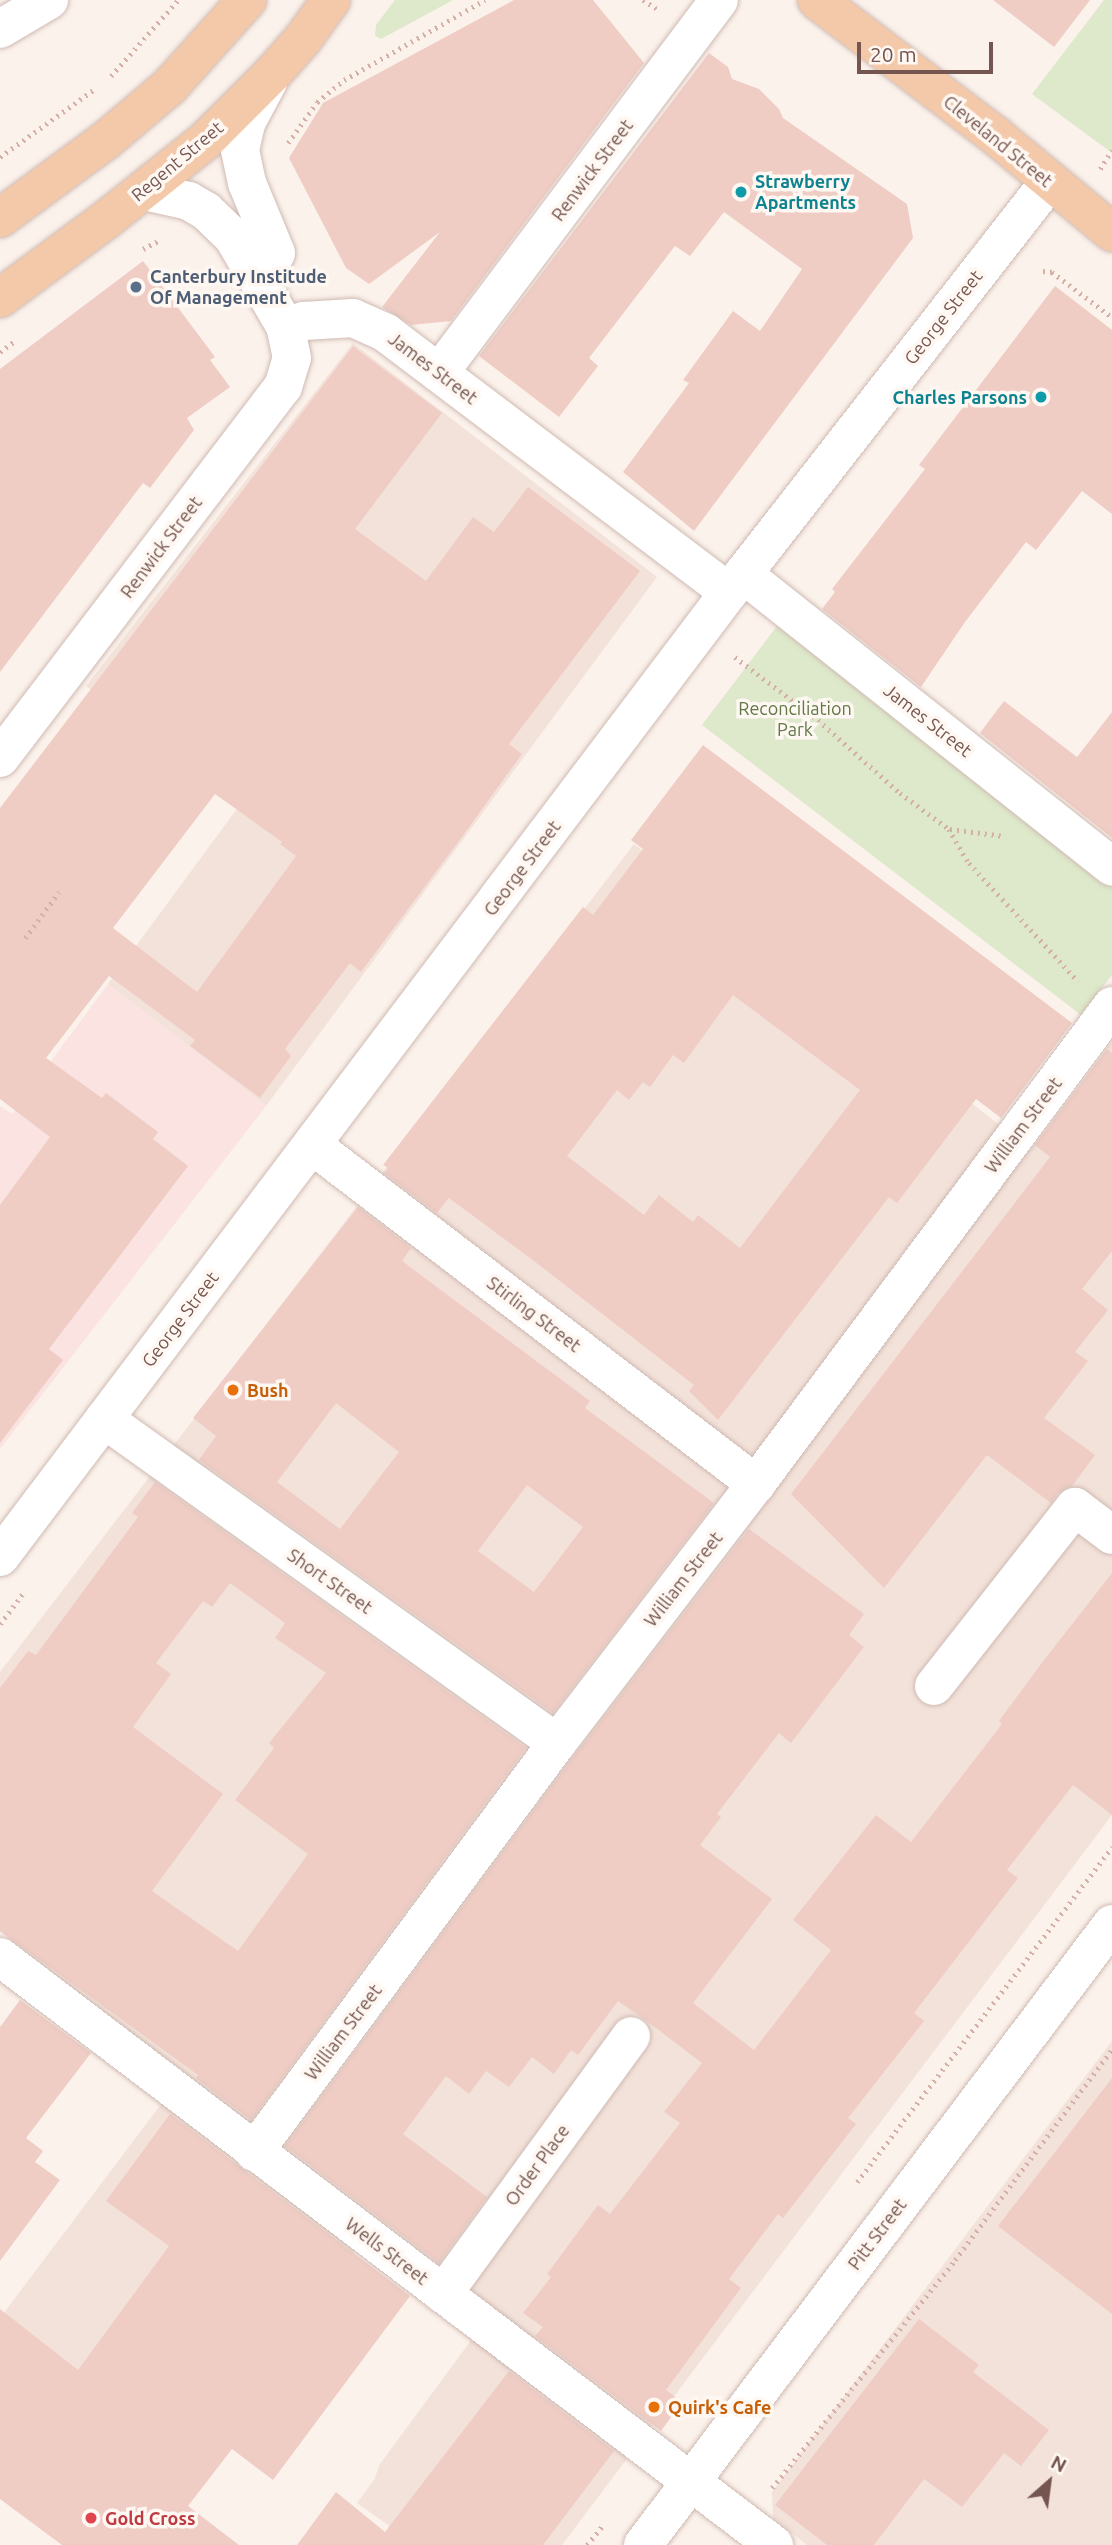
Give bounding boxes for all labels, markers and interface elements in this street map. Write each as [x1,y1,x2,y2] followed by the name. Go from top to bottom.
[860,28,996,72] scale bar
[870,42,917,66] text: 20 m
[939,91,1057,191] street label: Cleveland Street
[547,115,637,225] street label: Renwick Street
[127,116,227,206] street label: Regent Street
[755,171,856,214] place label: Strawberry Apartments
[733,184,749,200] marker: Strawberry Apartments
[899,265,987,369] street label: George Street
[150,266,327,308] place label: Canterbury Institude Of Management
[128,279,144,295] marker: Canterbury Institude Of Management
[384,328,482,408] street label: James Street
[893,386,1027,408] place label: Charles Parsons
[1033,389,1049,405] marker: Charles Parsons
[116,492,206,602] street label: Renwick Street
[880,679,976,761] street label: James Street
[738,698,852,740] park label: Reconciliation Park
[479,816,565,920] street label: George Street
[980,1073,1066,1177] street label: William Street
[137,1267,223,1371] street label: George Street
[483,1272,585,1356] street label: Stirling Street
[247,1379,288,1401] place label: Bush
[225,1382,241,1398] marker: Bush
[639,1527,727,1631] street label: William Street
[283,1544,377,1618] street label: Short Street
[300,1980,386,2084] street label: William Street
[500,2120,574,2210] street label: Order Place
[843,2194,911,2274] street label: Pitt Street
[341,2213,433,2289] street label: Wells Street
[668,2396,771,2418] place label: Quirk's Cafe
[646,2399,662,2415] marker: Quirk's Cafe
[1014,2447,1084,2517] north arrow
[1047,2450,1070,2477] text: N
[105,2507,195,2529] place label: Gold Cross
[83,2510,99,2526] marker: Gold Cross

